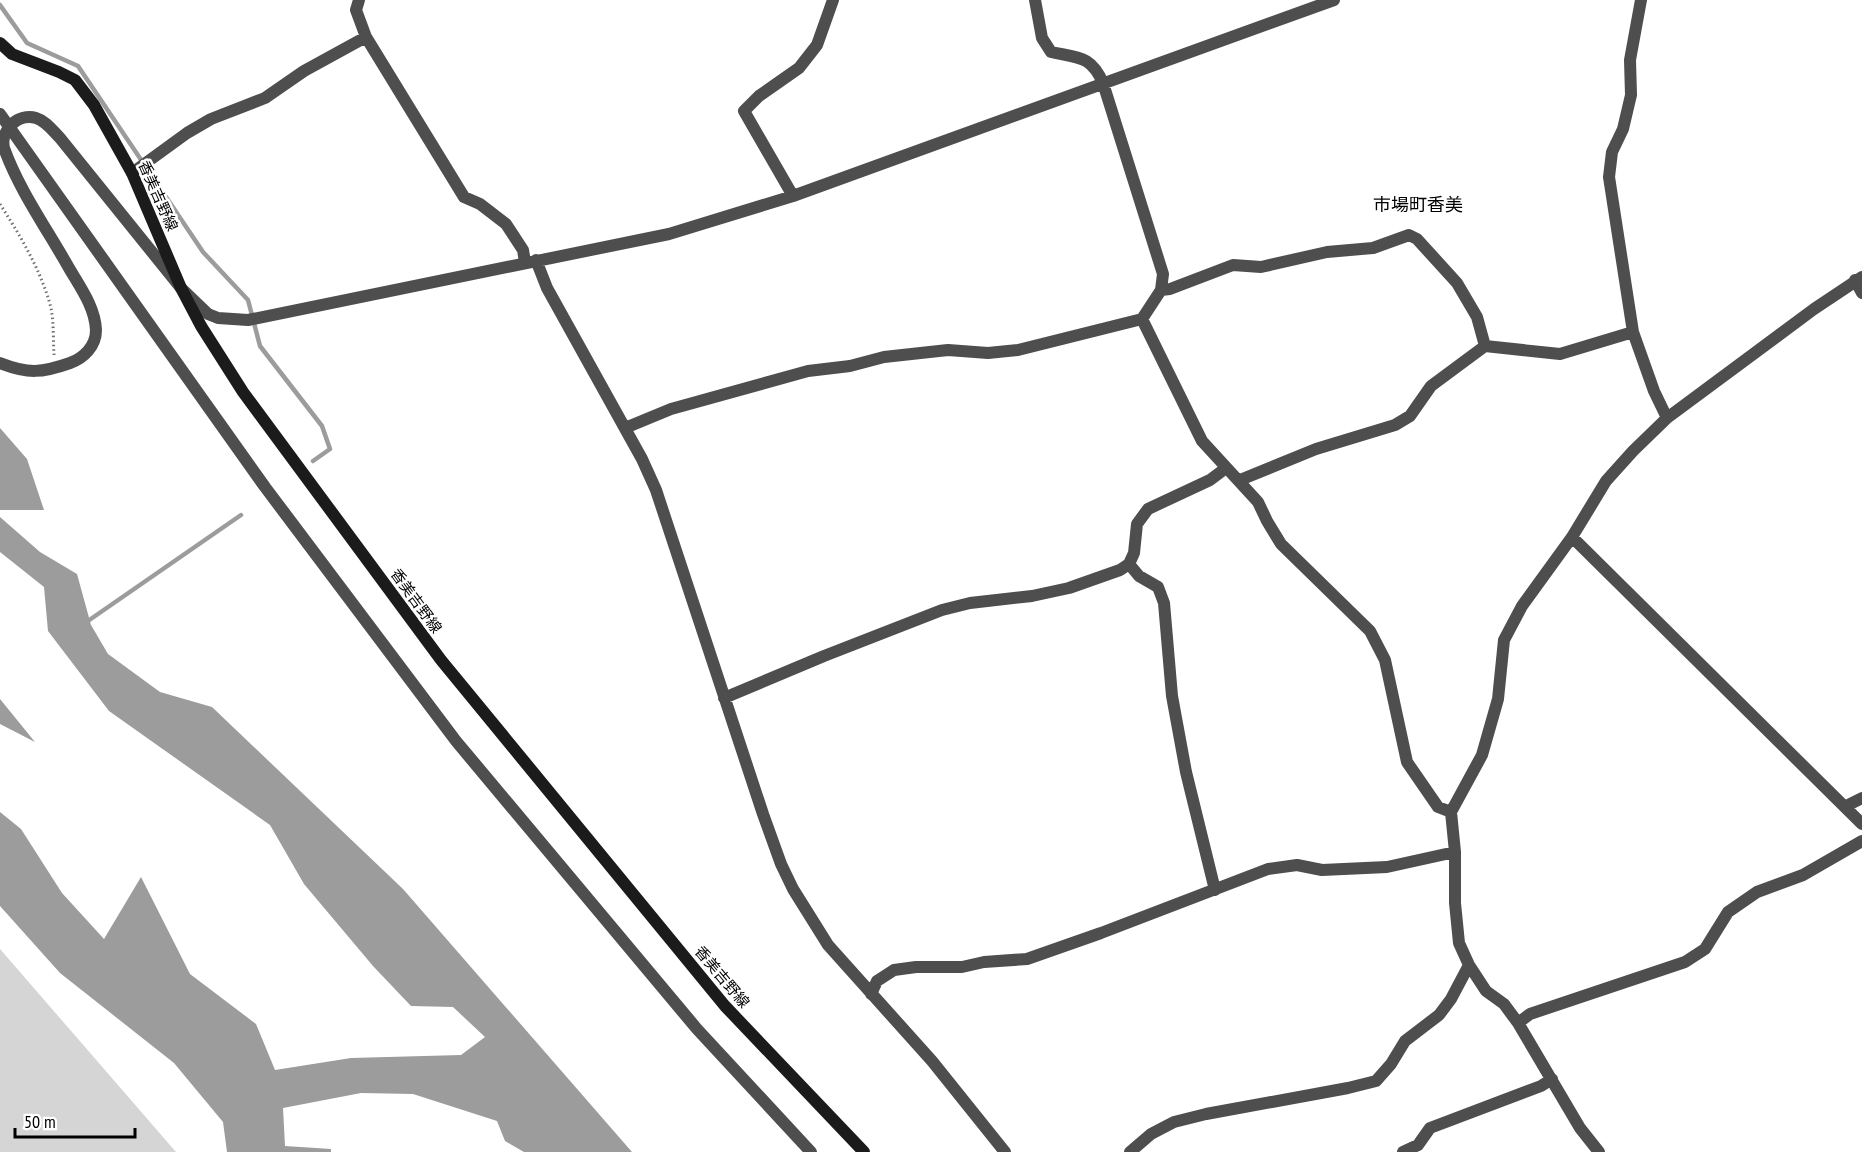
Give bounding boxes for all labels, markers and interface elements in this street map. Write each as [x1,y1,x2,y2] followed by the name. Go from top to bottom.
[135,158,182,234] street label: 香美吉野線
[1373,193,1463,216] district label: 市場町香美
[387,565,446,637] street label: 香美吉野線
[691,942,754,1012] street label: 香美吉野線
[15,1101,135,1139] scale bar
[24,1110,56,1133] text: 50 m

